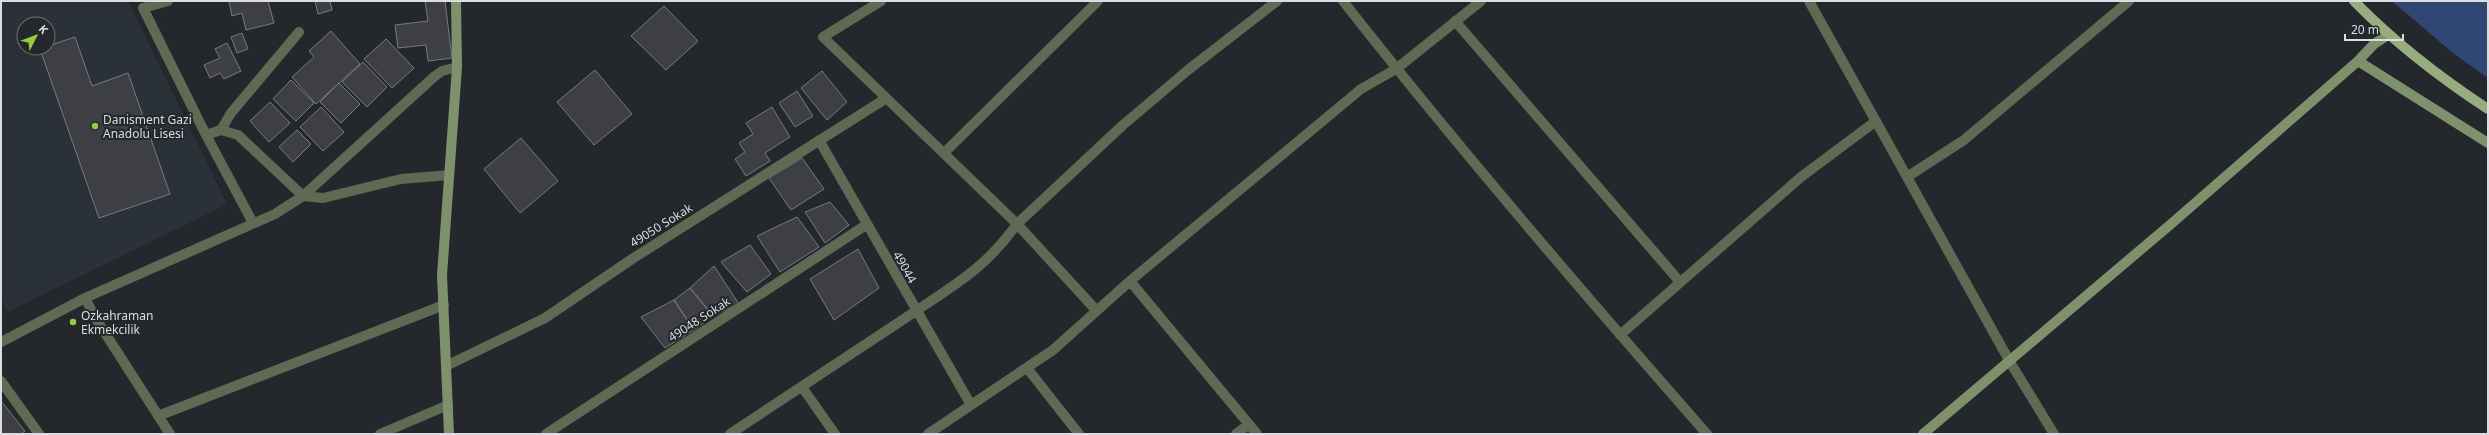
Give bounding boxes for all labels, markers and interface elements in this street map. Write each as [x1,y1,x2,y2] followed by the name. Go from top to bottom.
[16,16,56,56] north arrow
[2345,16,2403,42] scale bar
[36,21,52,37] text: K
[2351,21,2379,38] text: 20 m
[103,111,192,142] place label: Danisment Gazi Anadolu Lisesi
[90,121,100,131] marker: Danisment Gazi Anadolu Lisesi
[626,199,696,251] street label: 49050 Sokak
[889,248,921,286] street label: 49044
[665,292,734,345] street label: 49048 Sokak
[81,307,153,338] place label: Ozkahraman Ekmekcilik
[68,317,78,327] marker: Ozkahraman Ekmekcilik

